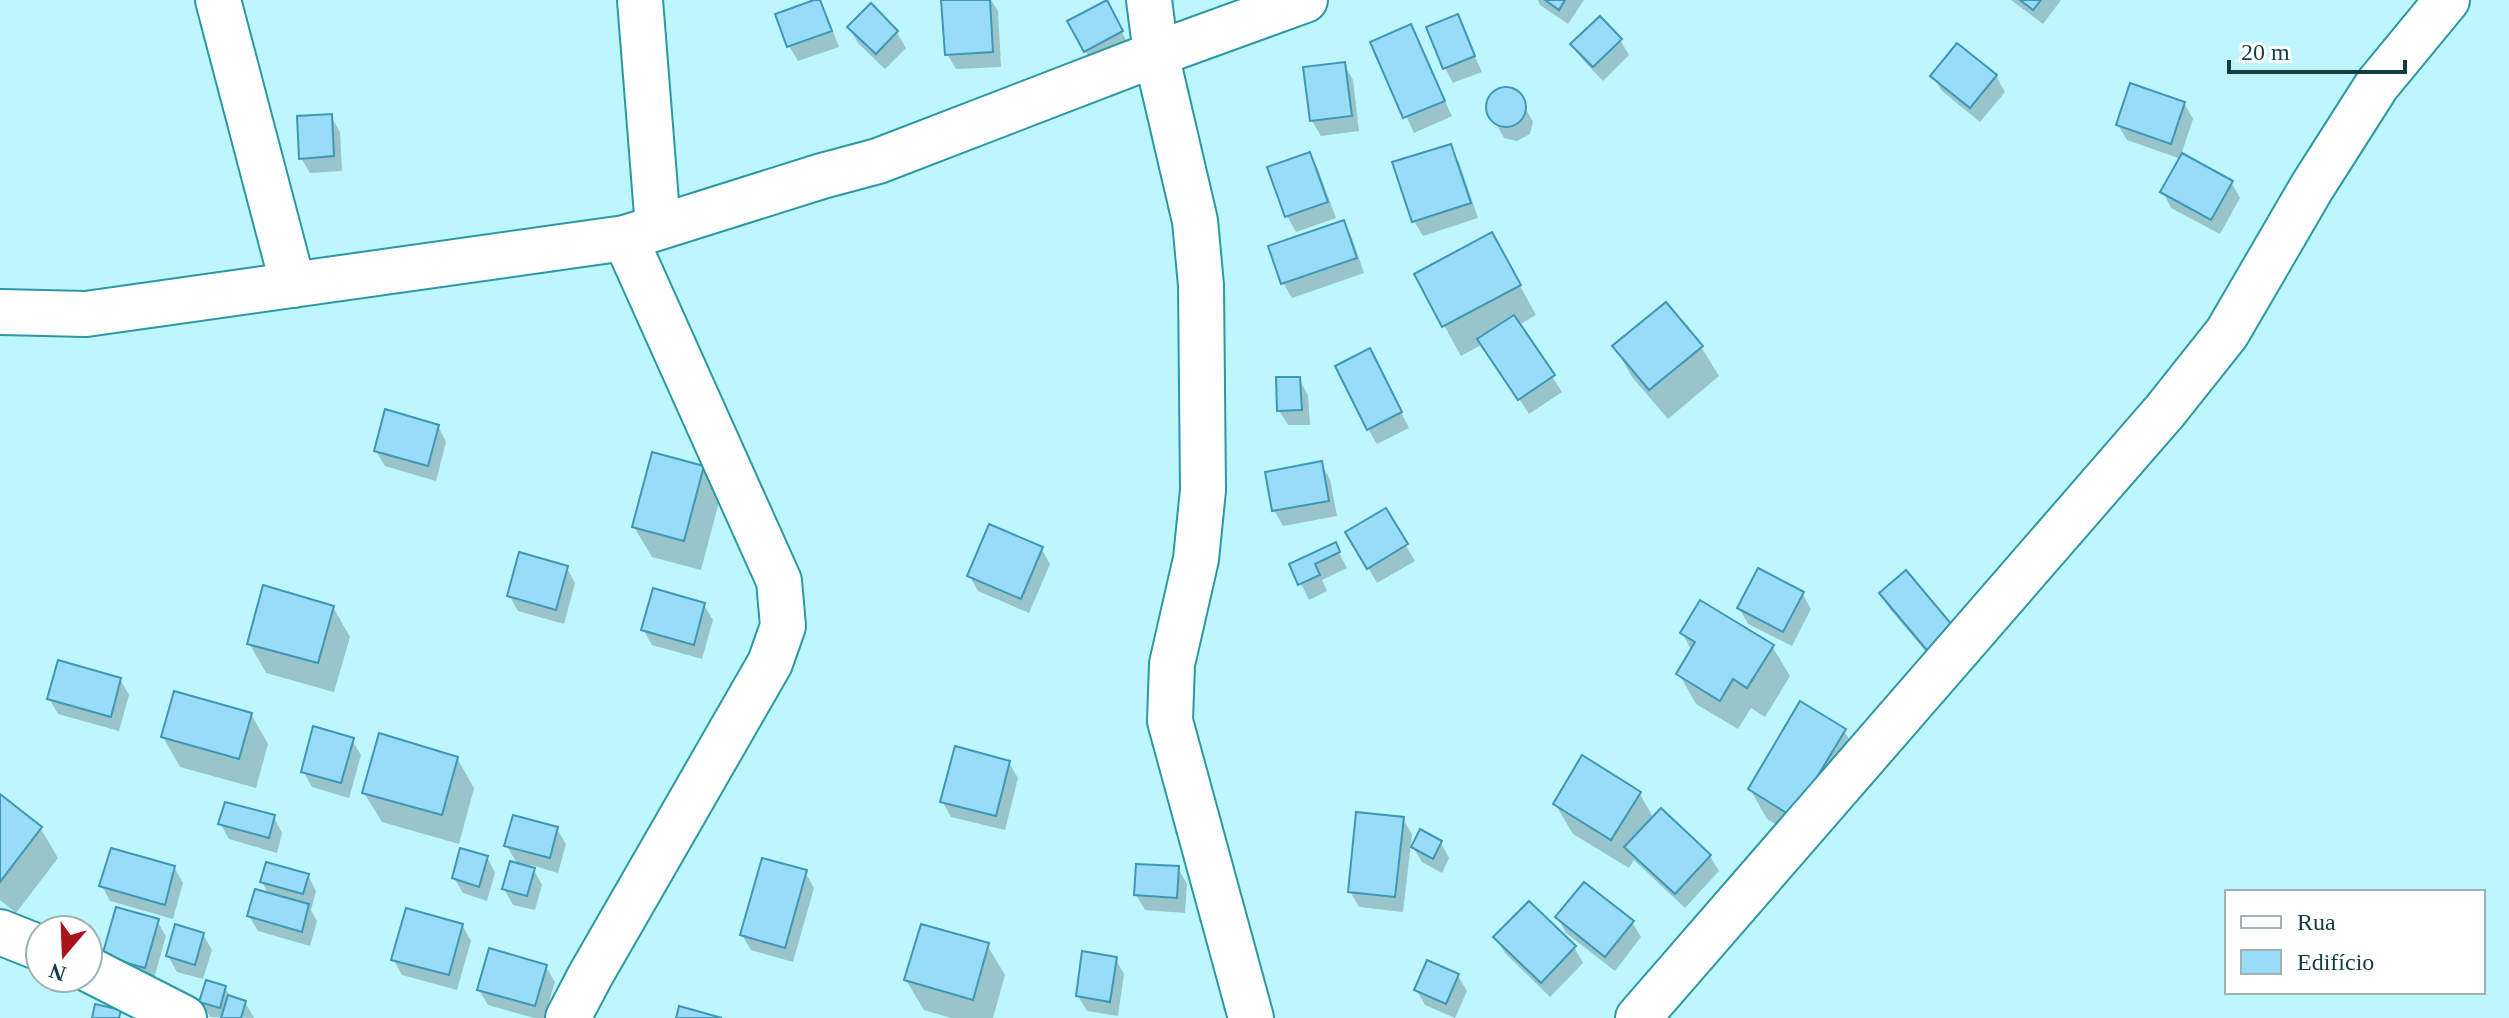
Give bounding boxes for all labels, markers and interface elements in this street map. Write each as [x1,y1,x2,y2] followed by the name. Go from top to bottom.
[2229,24,2405,74] scale bar
[2241,39,2290,65] text: 20 m
[2225,890,2485,994] legend
[2297,909,2336,935] text: Rua
[24,914,104,994] north arrow
[2297,949,2374,975] text: Edifício
[46,958,69,987] text: N

